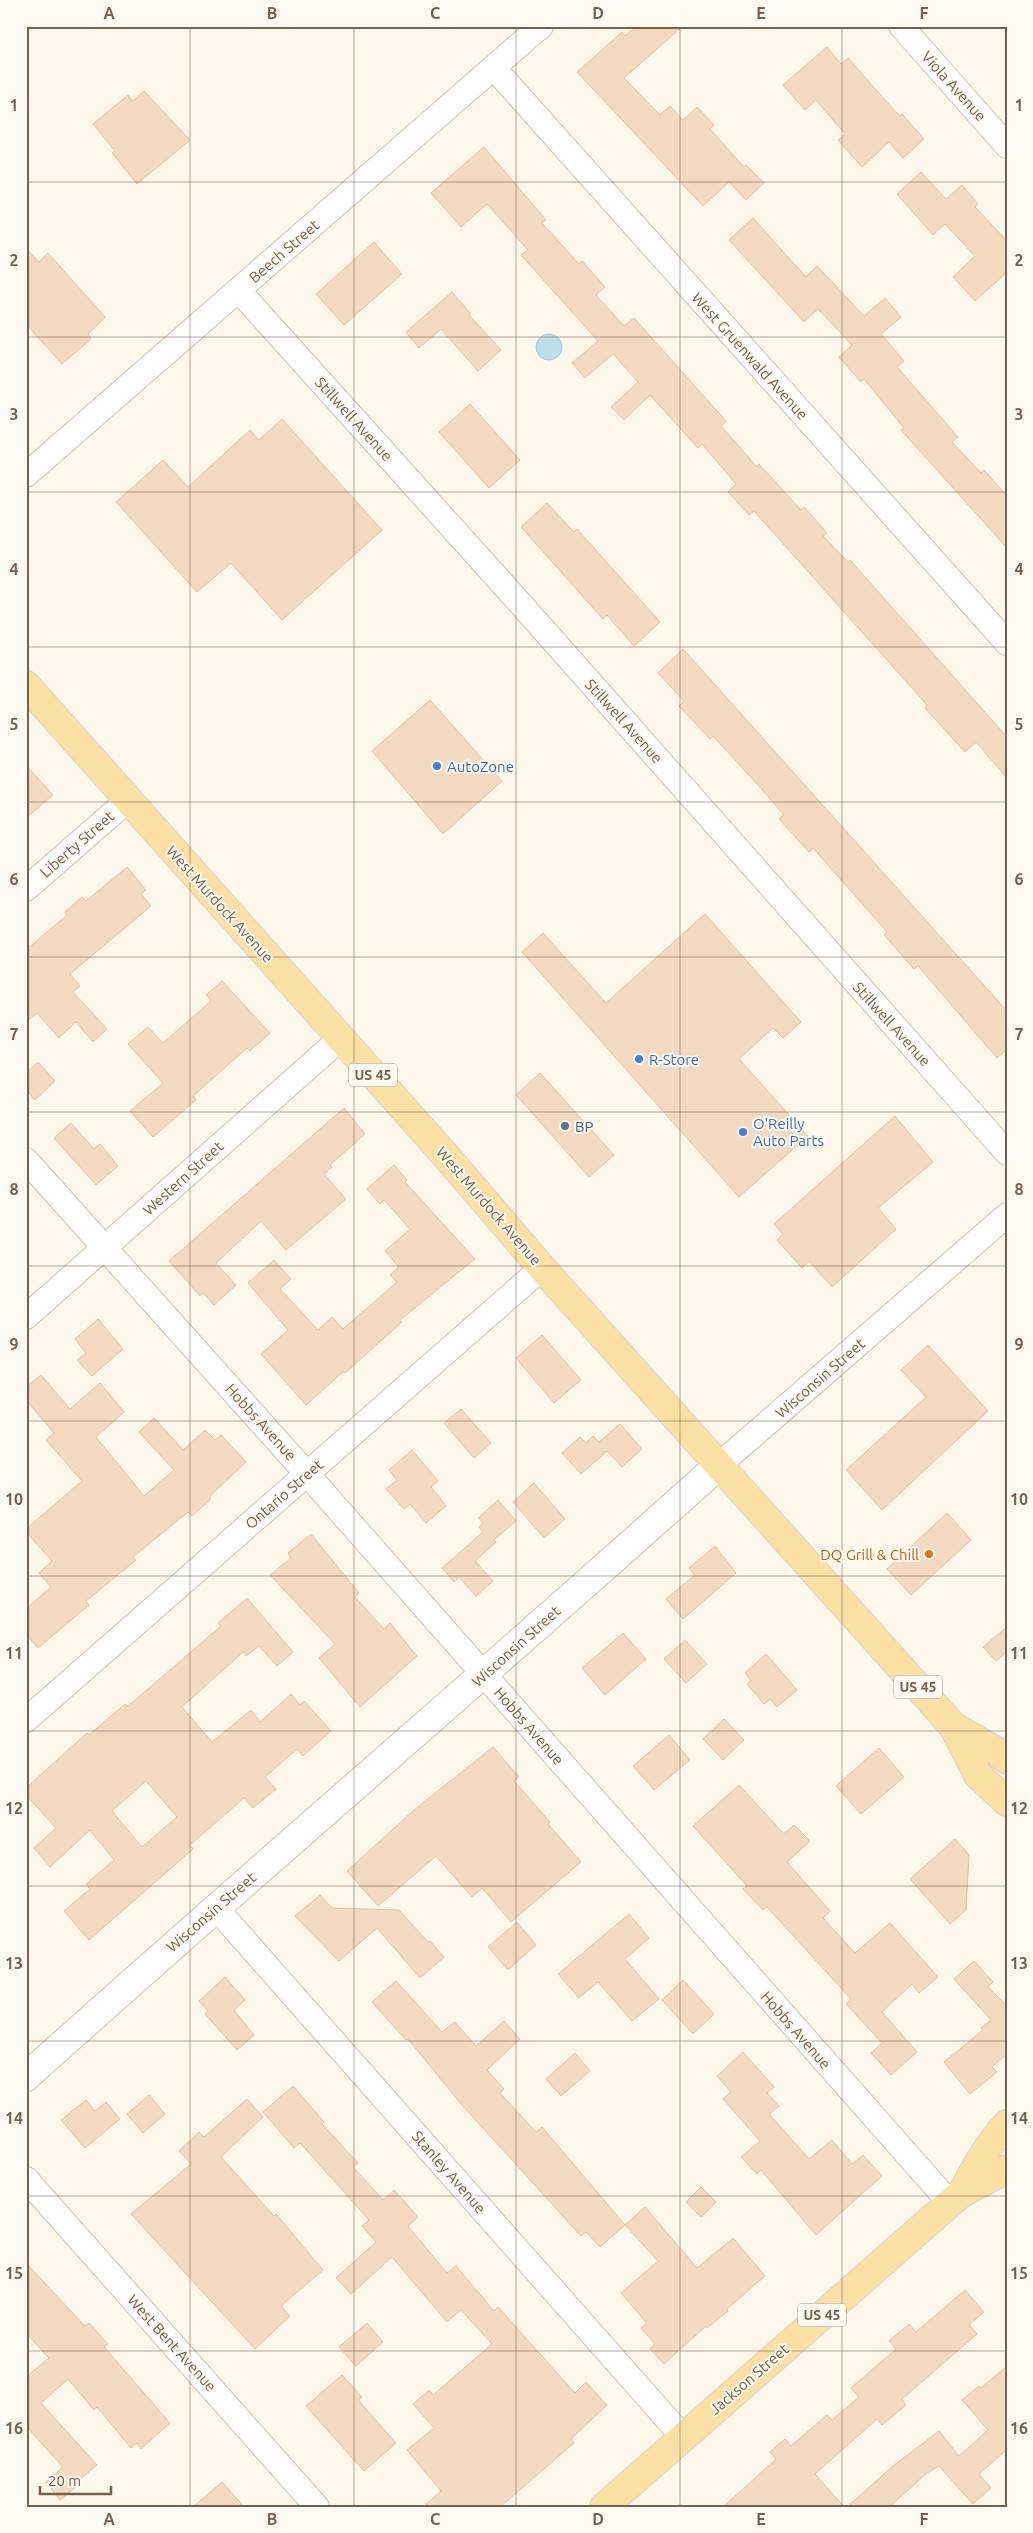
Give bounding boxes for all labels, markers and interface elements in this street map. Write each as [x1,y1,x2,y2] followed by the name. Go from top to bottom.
[103,4,115,22] text: A
[267,4,277,22] text: B
[430,4,440,22] text: C
[592,4,604,22] text: D
[756,4,766,22] text: E
[920,4,929,22] text: F
[918,48,990,124] street label: Viola Avenue
[9,96,19,114] text: 1
[1014,96,1024,114] text: 1
[246,216,322,286] street label: Beech Street
[9,251,19,269] text: 2
[1014,251,1024,269] text: 2
[689,289,811,423] street label: West Gruenwald Avenue
[312,374,396,464] street label: Stillwell Avenue
[9,405,19,423] text: 3
[1014,405,1024,423] text: 3
[9,560,19,578] text: 4
[1014,560,1024,578] text: 4
[582,676,666,766] street label: Stillwell Avenue
[9,715,19,733] text: 5
[1014,715,1024,733] text: 5
[447,758,514,775] place label: AutoZone
[431,760,443,772] marker: AutoZone
[37,807,118,881] street label: Liberty Street
[163,842,277,966] street label: West Murdock Avenue
[9,870,19,888] text: 6
[1014,870,1024,888] text: 6
[850,979,934,1069] street label: Stillwell Avenue
[9,1025,19,1043] text: 7
[1014,1025,1024,1043] text: 7
[649,1051,699,1068] place label: R-Store
[633,1053,645,1065] marker: R-Store
[349,1064,397,1086] road number: US 45
[753,1115,824,1149] place label: O'Reilly Auto Parts
[575,1118,594,1135] place label: BP
[559,1120,571,1132] marker: BP
[737,1126,749,1138] marker: O'Reilly Auto Parts
[139,1137,227,1218] street label: Western Street
[433,1143,545,1269] street label: West Murdock Avenue
[9,1180,19,1198] text: 8
[1014,1180,1024,1198] text: 8
[9,1335,19,1353] text: 9
[772,1335,868,1421] street label: Wisconsin Street
[1014,1335,1024,1353] text: 9
[222,1380,300,1464] street label: Hobbs Avenue
[242,1456,326,1532] street label: Ontario Street
[5,1490,23,1508] text: 10
[1010,1490,1028,1508] text: 10
[820,1546,919,1563] place label: DQ Grill & Chill
[923,1548,935,1560] marker: DQ Grill & Chill
[468,1602,564,1690] street label: Wisconsin Street
[5,1644,23,1662] text: 11
[1010,1644,1028,1662] text: 11
[894,1675,942,1698] road number: US 45
[491,1684,567,1768] street label: Hobbs Avenue
[5,1799,23,1817] text: 12
[1010,1799,1028,1817] text: 12
[163,1869,259,1955] street label: Wisconsin Street
[5,1954,23,1972] text: 13
[1010,1954,1028,1972] text: 13
[758,1988,834,2072] street label: Hobbs Avenue
[5,2109,23,2127] text: 14
[1010,2109,1028,2127] text: 14
[409,2127,489,2217] street label: Stanley Avenue
[5,2264,23,2282] text: 15
[1010,2264,1028,2282] text: 15
[124,2291,220,2395] street label: West Bent Avenue
[798,2304,846,2326] road number: US 45
[706,2340,792,2418] street label: Jackson Street
[5,2419,23,2437] text: 16
[1010,2419,1028,2437] text: 16
[40,2463,111,2495] scale bar
[48,2472,81,2489] text: 20 m
[103,2510,115,2528] text: A
[267,2510,277,2528] text: B
[430,2510,440,2528] text: C
[592,2510,604,2528] text: D
[756,2510,766,2528] text: E
[920,2510,929,2528] text: F

